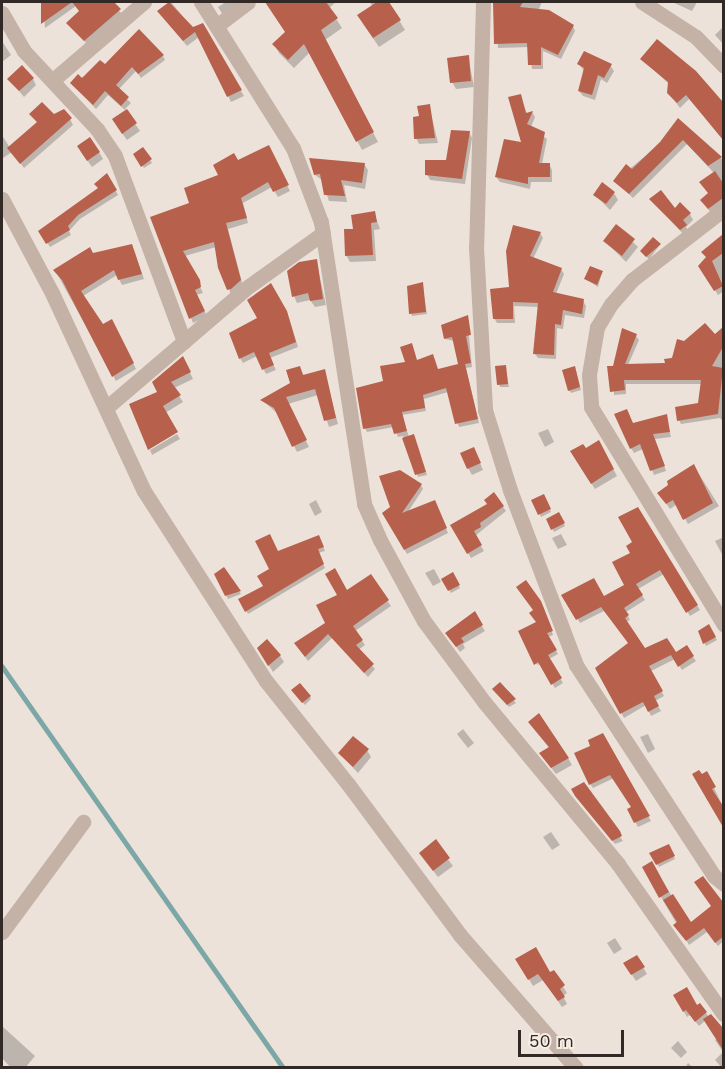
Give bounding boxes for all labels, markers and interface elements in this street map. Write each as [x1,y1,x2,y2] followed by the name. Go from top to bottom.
[521,1018,628,1056] scale bar
[529,1030,574,1051] text: 50 m

